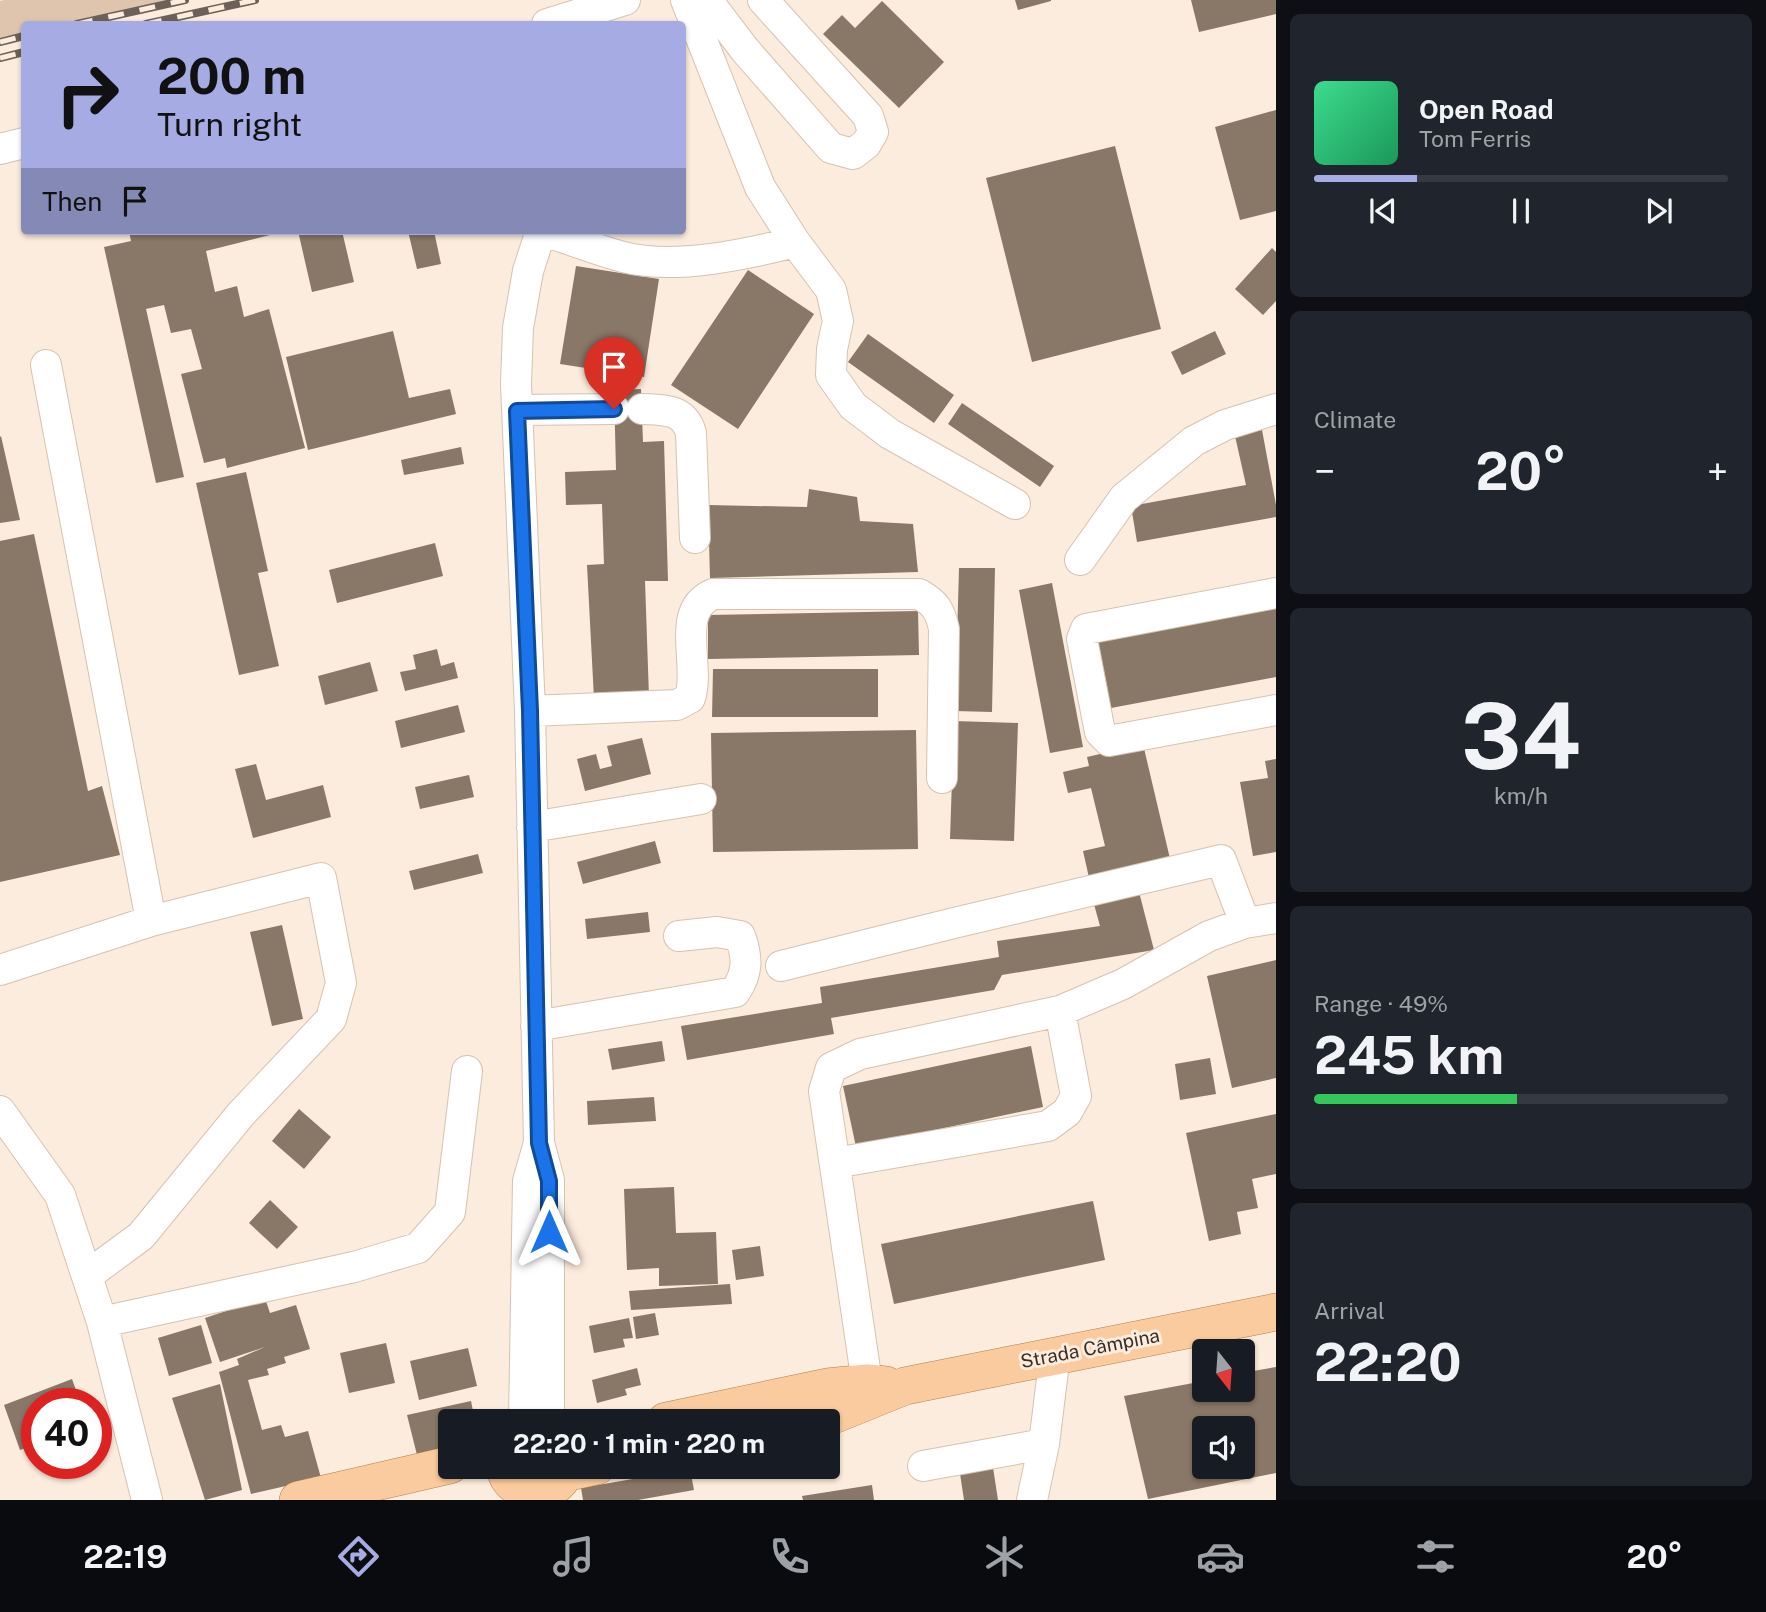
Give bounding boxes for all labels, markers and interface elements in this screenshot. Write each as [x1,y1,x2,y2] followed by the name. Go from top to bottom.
[157,47,306,105] text: 200 m
[42,49,133,140] icon: right
[1419,94,1554,125] text: Open Road
[157,106,302,143] text: Turn right
[1419,125,1531,152] text: Tom Ferris
[116,182,154,220] icon: arrive
[42,186,102,217] text: Then
[1364,192,1402,230] icon: previous
[1502,192,1540,230] icon: pause
[1640,192,1678,230] icon: next
[584,337,644,409] pin
[595,348,633,386] icon: arrive
[1314,406,1396,433] text: Climate
[1475,441,1567,502] text: 20°
[1314,449,1335,494] text: −
[1707,449,1728,494] text: +
[1461,683,1581,789] text: 34
[1494,782,1548,809] text: km/h
[1314,990,1448,1017] text: Range · 49%
[1314,1025,1504,1086] text: 245 km
[512,1195,586,1269] position arrow
[1314,1297,1385,1324] text: Arrival
[1019,1324,1161,1372] street label: Strada Câmpina
[1314,1332,1462,1393] text: 22:20
[1192,1339,1255,1402] north arrow
[1192,1339,1255,1479] map controls
[21,1388,112,1479] speed limit sign: 40
[1192,1416,1255,1479] button: sound
[513,1428,765,1459] text: 22:20 · 1 min · 220 m
[334,1532,383,1581] icon: directions
[549,1532,598,1581] icon: music
[765,1532,814,1581] icon: phone
[980,1532,1029,1581] icon: climate
[1196,1532,1245,1581] icon: car
[1411,1532,1460,1581] icon: filters
[83,1538,167,1575] text: 22:19
[1627,1538,1683,1575] text: 20°

